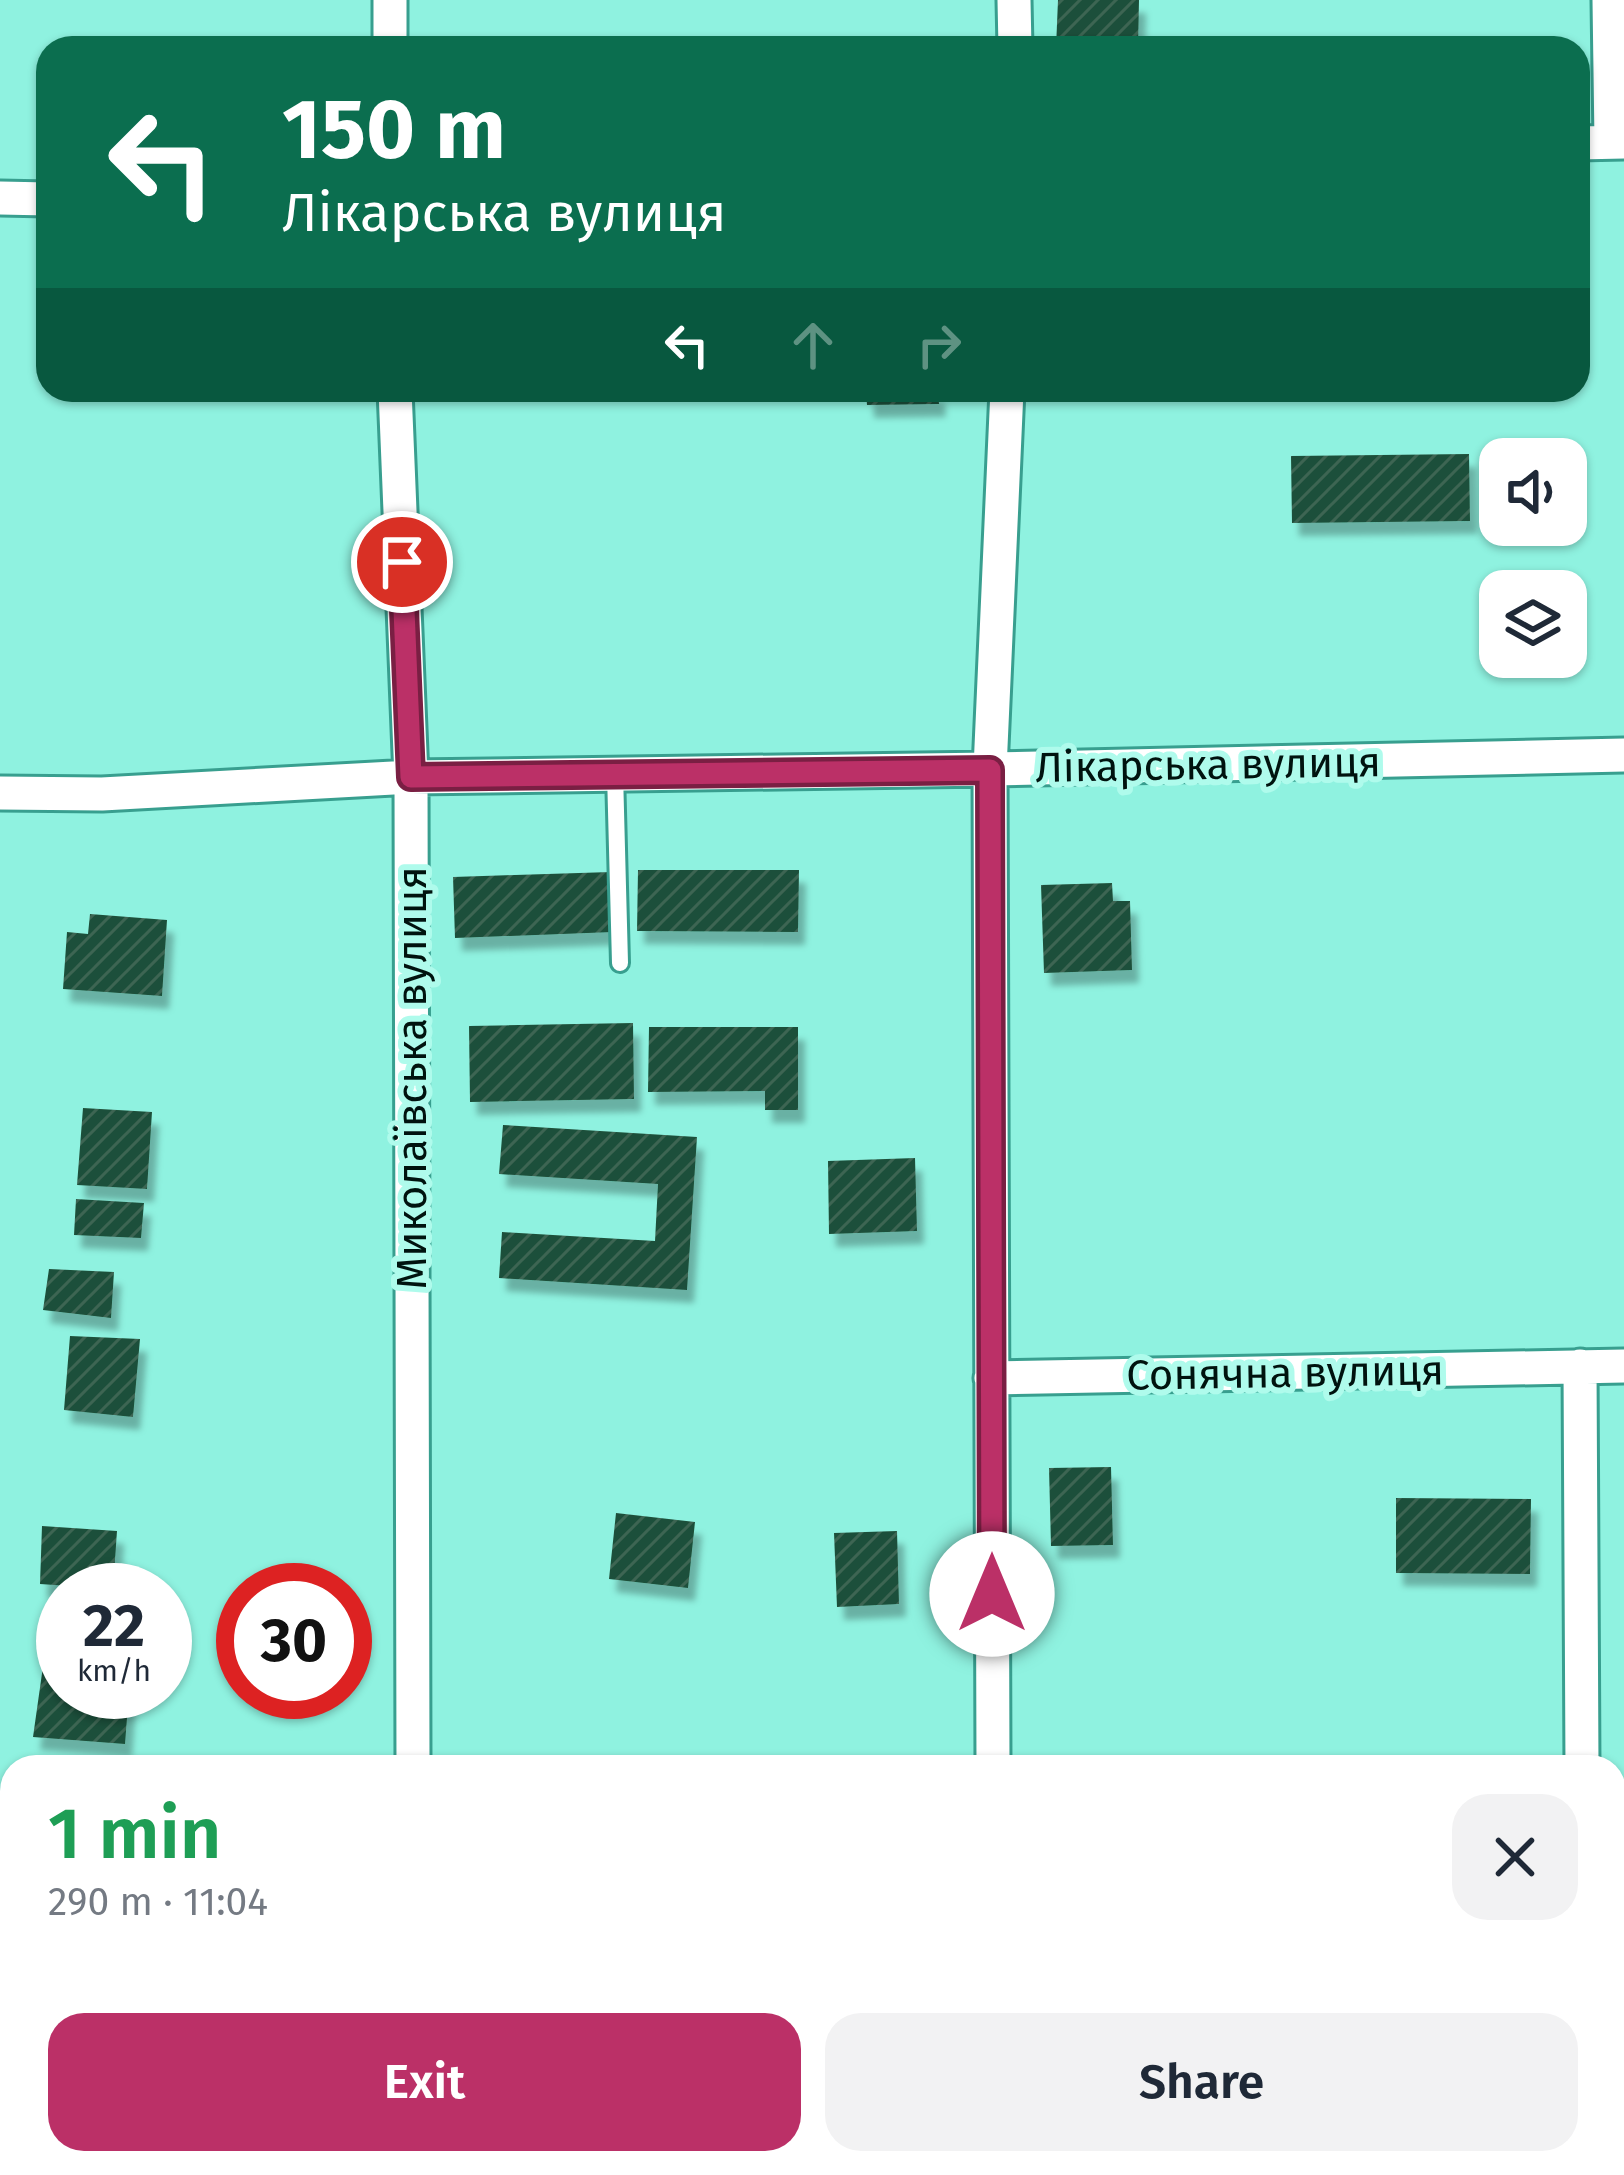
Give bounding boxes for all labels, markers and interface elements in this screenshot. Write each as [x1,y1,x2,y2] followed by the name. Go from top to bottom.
[282,79,506,180] text: 150 m
[84,84,240,240] icon: left
[282,181,727,245] text: Лікарська вулиця
[654,312,720,378] icon: left
[780,312,846,378] icon: ahead
[906,312,972,378] icon: right
[1479,438,1587,678] map controls
[1479,438,1587,546] button: sound
[351,511,453,613] pin
[369,529,435,595] icon: arrive
[1479,570,1587,678] button: layers
[1035,737,1381,793] street label: Лікарська вулиця
[387,866,437,1290] street label: Миколаївська вулиця
[1126,1345,1444,1401] street label: Сонячна вулиця
[929,1531,1055,1657] position arrow
[216,1563,372,1719] speed limit sign: 30
[83,1590,145,1662] text: 22
[77,1653,151,1689] text: km/h
[48,1791,221,1877] text: 1 min
[1452,1794,1578,1920] button: close
[48,1879,268,1925] text: 290 m · 11:04
[48,2013,801,2151] button: Exit
[825,2013,1578,2151] button: Share

